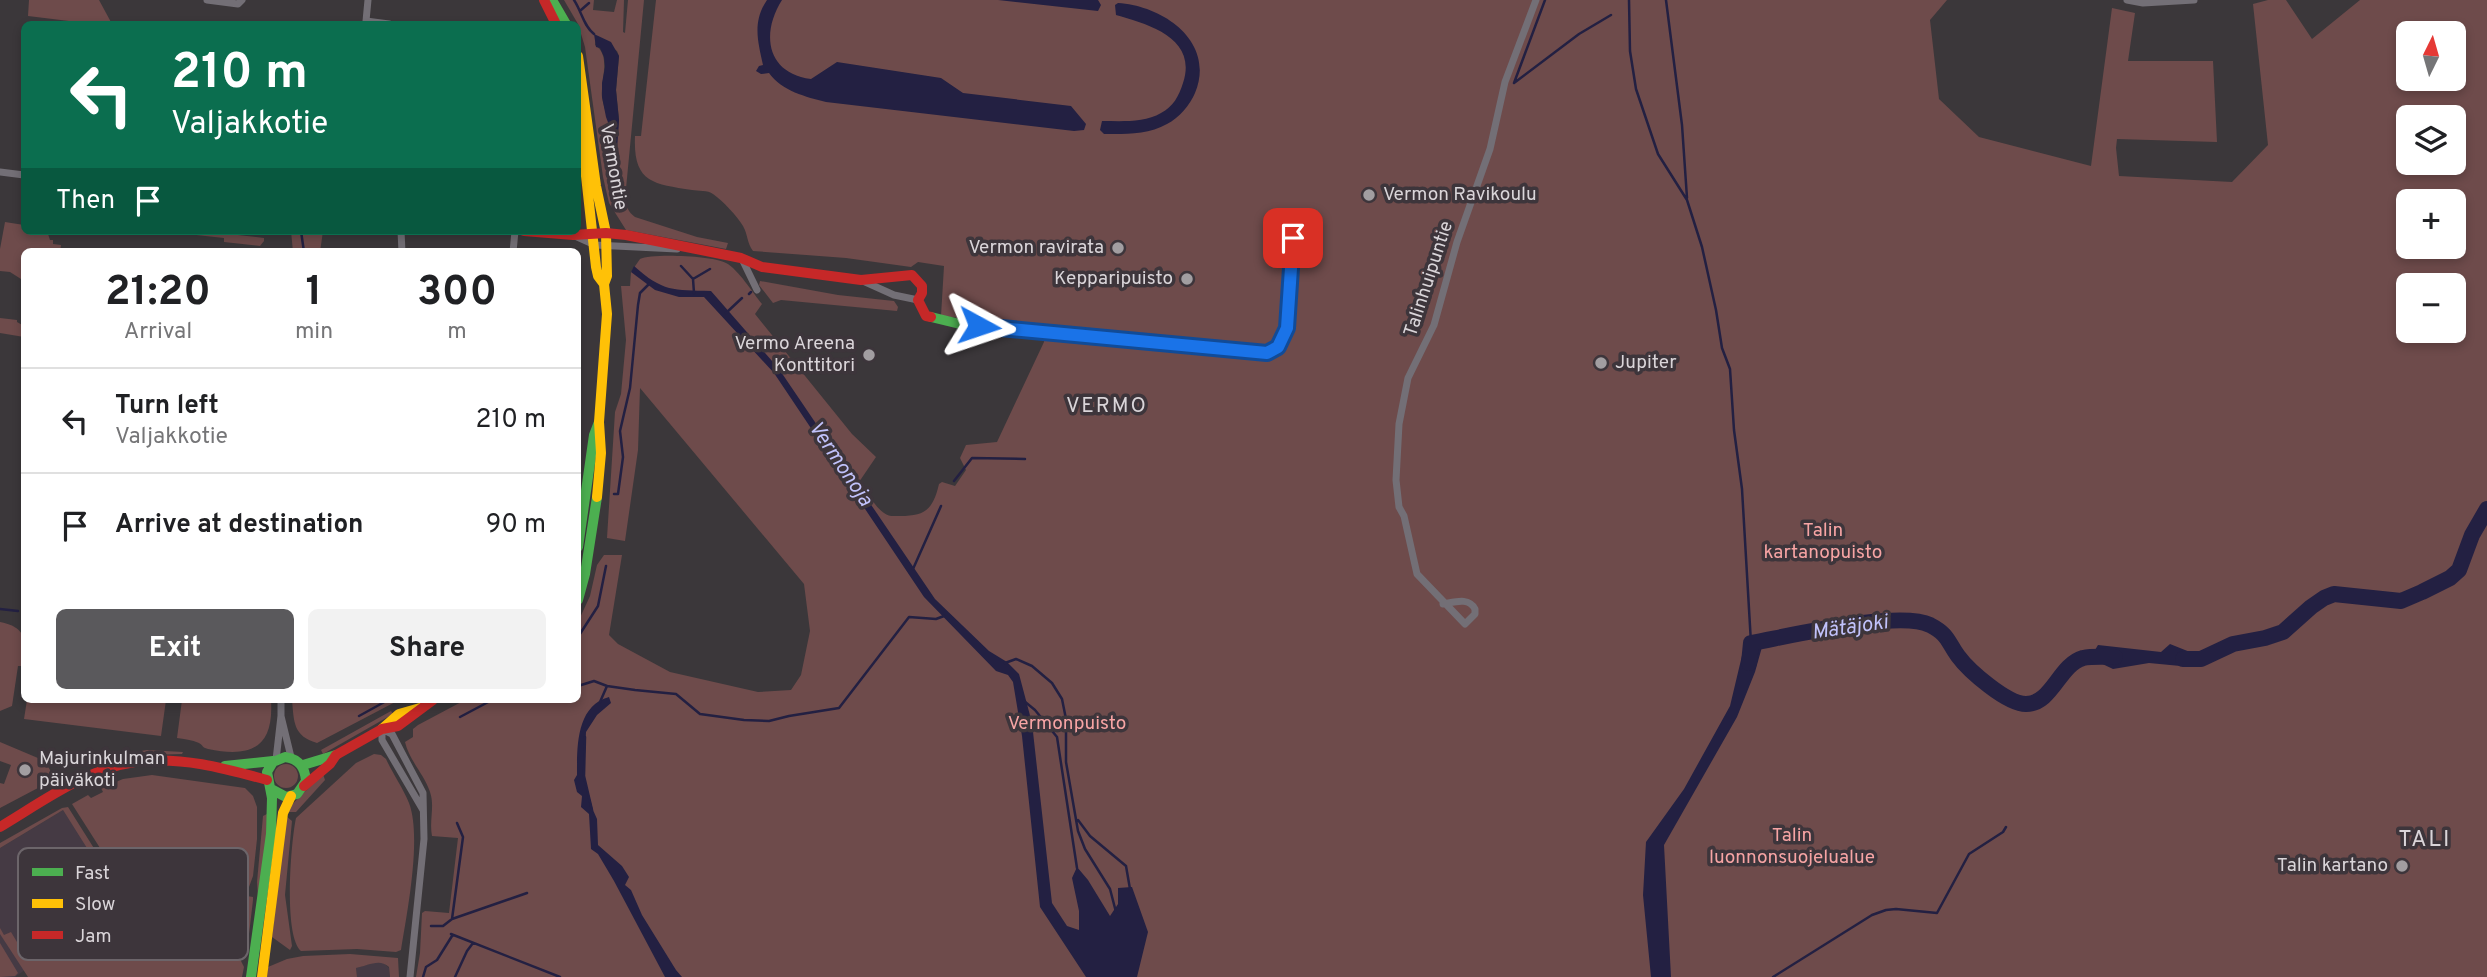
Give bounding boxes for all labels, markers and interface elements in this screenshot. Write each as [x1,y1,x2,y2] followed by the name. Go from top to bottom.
[2396,21,2466,91] north arrow
[2396,21,2466,343] map controls
[171,44,308,106] text: 210 m
[56,49,147,140] icon: left
[171,105,328,145] text: Valjakkotie
[2396,105,2466,175] button: layers
[594,122,632,212] street label: Vermontie
[129,182,167,220] icon: arrive
[1383,183,1537,207] place label: Vermon Ravikoulu
[56,185,115,218] text: Then
[1361,187,1377,203] marker: Vermon Ravikoulu
[2396,189,2466,259] button: +
[1263,208,1323,268] pin
[1399,218,1459,340] street label: Talinhuipuntie
[1274,219,1312,257] icon: arrive
[968,236,1104,260] place label: Vermon ravirata
[1110,240,1126,256] marker: Vermon ravirata
[105,267,211,320] text: 21:20
[306,267,322,320] text: 1
[417,267,497,320] text: 300
[1054,267,1173,291] place label: Kepparipuisto
[1179,271,1195,287] marker: Kepparipuisto
[2396,273,2466,343] button: −
[942,289,1016,363] position arrow
[124,318,192,347] text: Arrival
[295,318,333,347] text: min
[447,318,467,347] text: m
[734,332,855,378] place label: Vermo Areena Konttitori
[861,347,877,363] marker: Vermo Areena Konttitori
[1615,351,1677,375] place label: Jupiter
[1593,355,1609,371] marker: Jupiter
[115,390,219,423] text: Turn left
[1066,393,1148,420] district label: VERMO
[56,402,94,440] icon: left
[476,404,546,437] text: 210 m
[802,416,879,512] water label: Vermonoja
[115,423,228,452] text: Valjakkotie
[56,507,94,545] icon: arrive
[115,509,363,542] text: Arrive at destination
[486,509,546,542] text: 90 m
[1764,519,1882,565] park label: Talin kartanopuisto
[56,609,294,689] button: Exit
[308,609,546,689] button: Share
[1810,609,1892,647] water label: Mätäjoki
[1008,712,1126,736] park label: Vermonpuisto
[39,747,165,793] place label: Majurinkulman päiväkoti
[17,762,33,778] marker: Majurinkulman päiväkoti
[1709,824,1875,870] park label: Talin luonnonsuojelualue
[2398,826,2452,855] district label: TALI
[18,848,248,960] legend
[2277,854,2388,878] place label: Talin kartano
[2394,858,2410,874] marker: Talin kartano
[75,862,110,886] text: Fast
[75,893,115,917] text: Slow
[75,925,112,949] text: Jam

